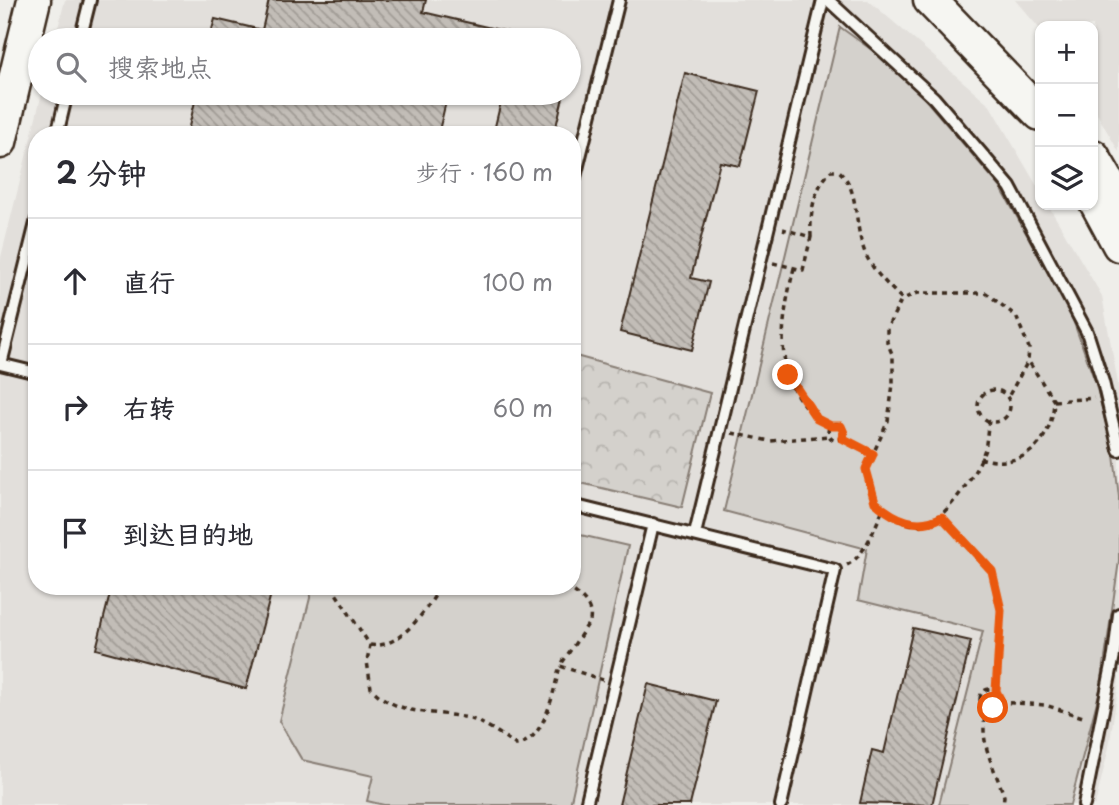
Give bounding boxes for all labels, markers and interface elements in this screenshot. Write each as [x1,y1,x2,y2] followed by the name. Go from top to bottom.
[1035,21,1098,210] map controls
[1035,21,1098,84] button: +
[28,28,581,105] search box
[108,47,212,86] text: 搜索地点
[52,48,90,86] icon: search
[1035,84,1098,147] button: −
[1035,147,1098,210] button: layers
[56,149,147,194] text: 2 分钟
[416,154,553,189] text: 步行 · 160 m
[56,262,94,300] icon: ahead
[123,262,175,301] text: 直行
[483,264,553,299] text: 100 m
[772,359,803,390] route end
[56,388,94,426] icon: right
[123,388,175,427] text: 右转
[493,390,553,425] text: 60 m
[56,514,94,552] icon: arrive
[123,514,253,553] text: 到达目的地
[977,692,1008,723] route start

